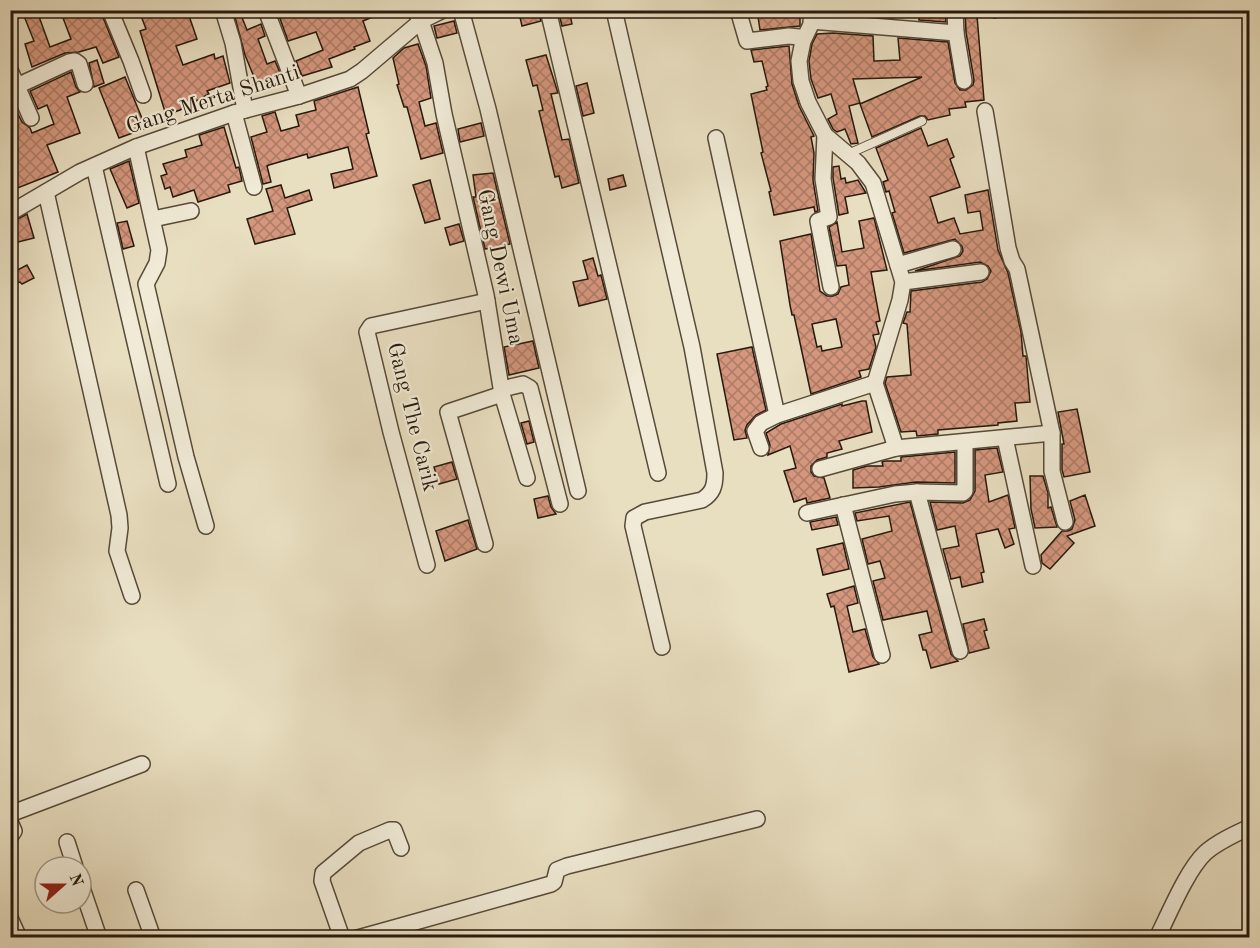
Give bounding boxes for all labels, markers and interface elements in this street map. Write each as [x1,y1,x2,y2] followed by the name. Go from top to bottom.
[124,62,302,138] street label: Gang Merta Shanti
[473,187,527,347] street label: Gang Dewi Uma
[383,340,441,494] street label: Gang The Carik
[33,855,93,915] north arrow
[65,872,85,890] text: N

